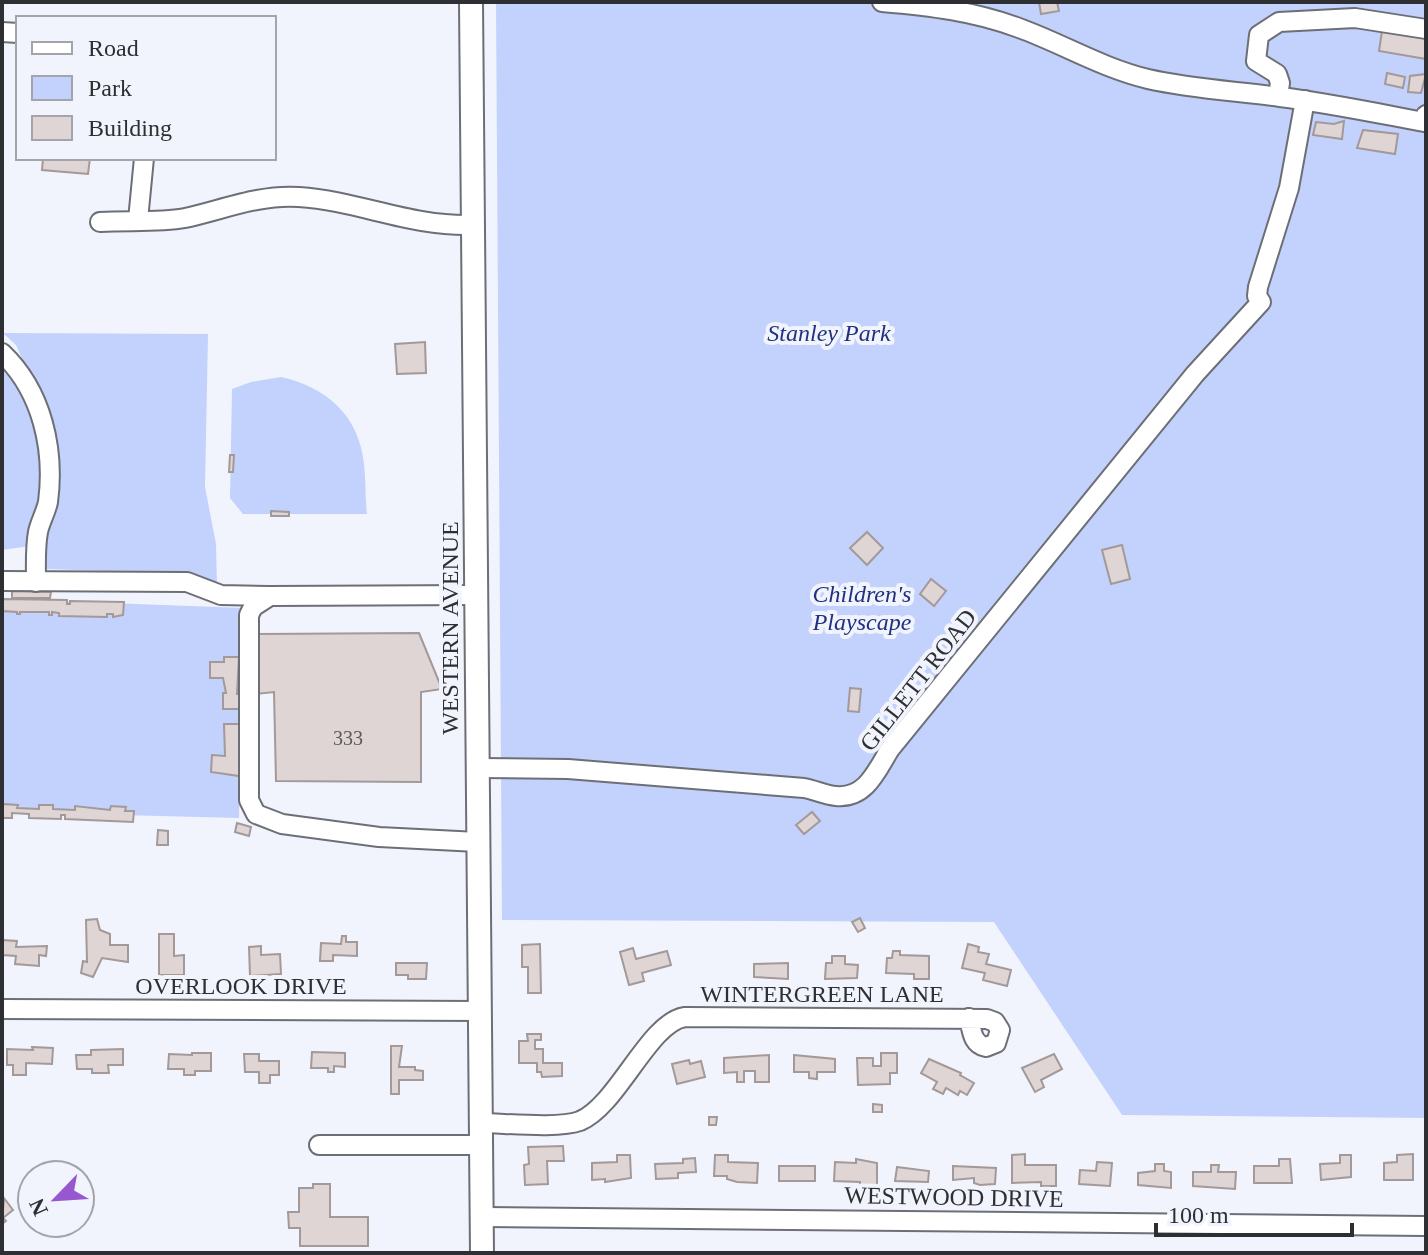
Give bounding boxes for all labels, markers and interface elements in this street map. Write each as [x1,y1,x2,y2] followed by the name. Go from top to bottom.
[16,16,276,160] legend
[88,35,139,61] text: Road
[88,75,132,101] text: Park
[88,115,172,141] text: Building
[767,320,891,346] park label: Stanley Park
[437,521,463,735] street label: WESTERN AVENUE
[812,581,912,635] park label: Children's Playscape
[855,604,981,756] street label: GILLETT ROAD
[333,727,363,749] house number: 333
[135,973,347,999] street label: OVERLOOK DRIVE
[700,981,944,1007] street label: WINTERGREEN LANE
[16,1159,96,1239] north arrow
[844,1182,1064,1212] street label: WESTWOOD DRIVE
[1156,1187,1352,1237] scale bar
[24,1195,53,1220] text: N
[1168,1202,1229,1228] text: 100 m

